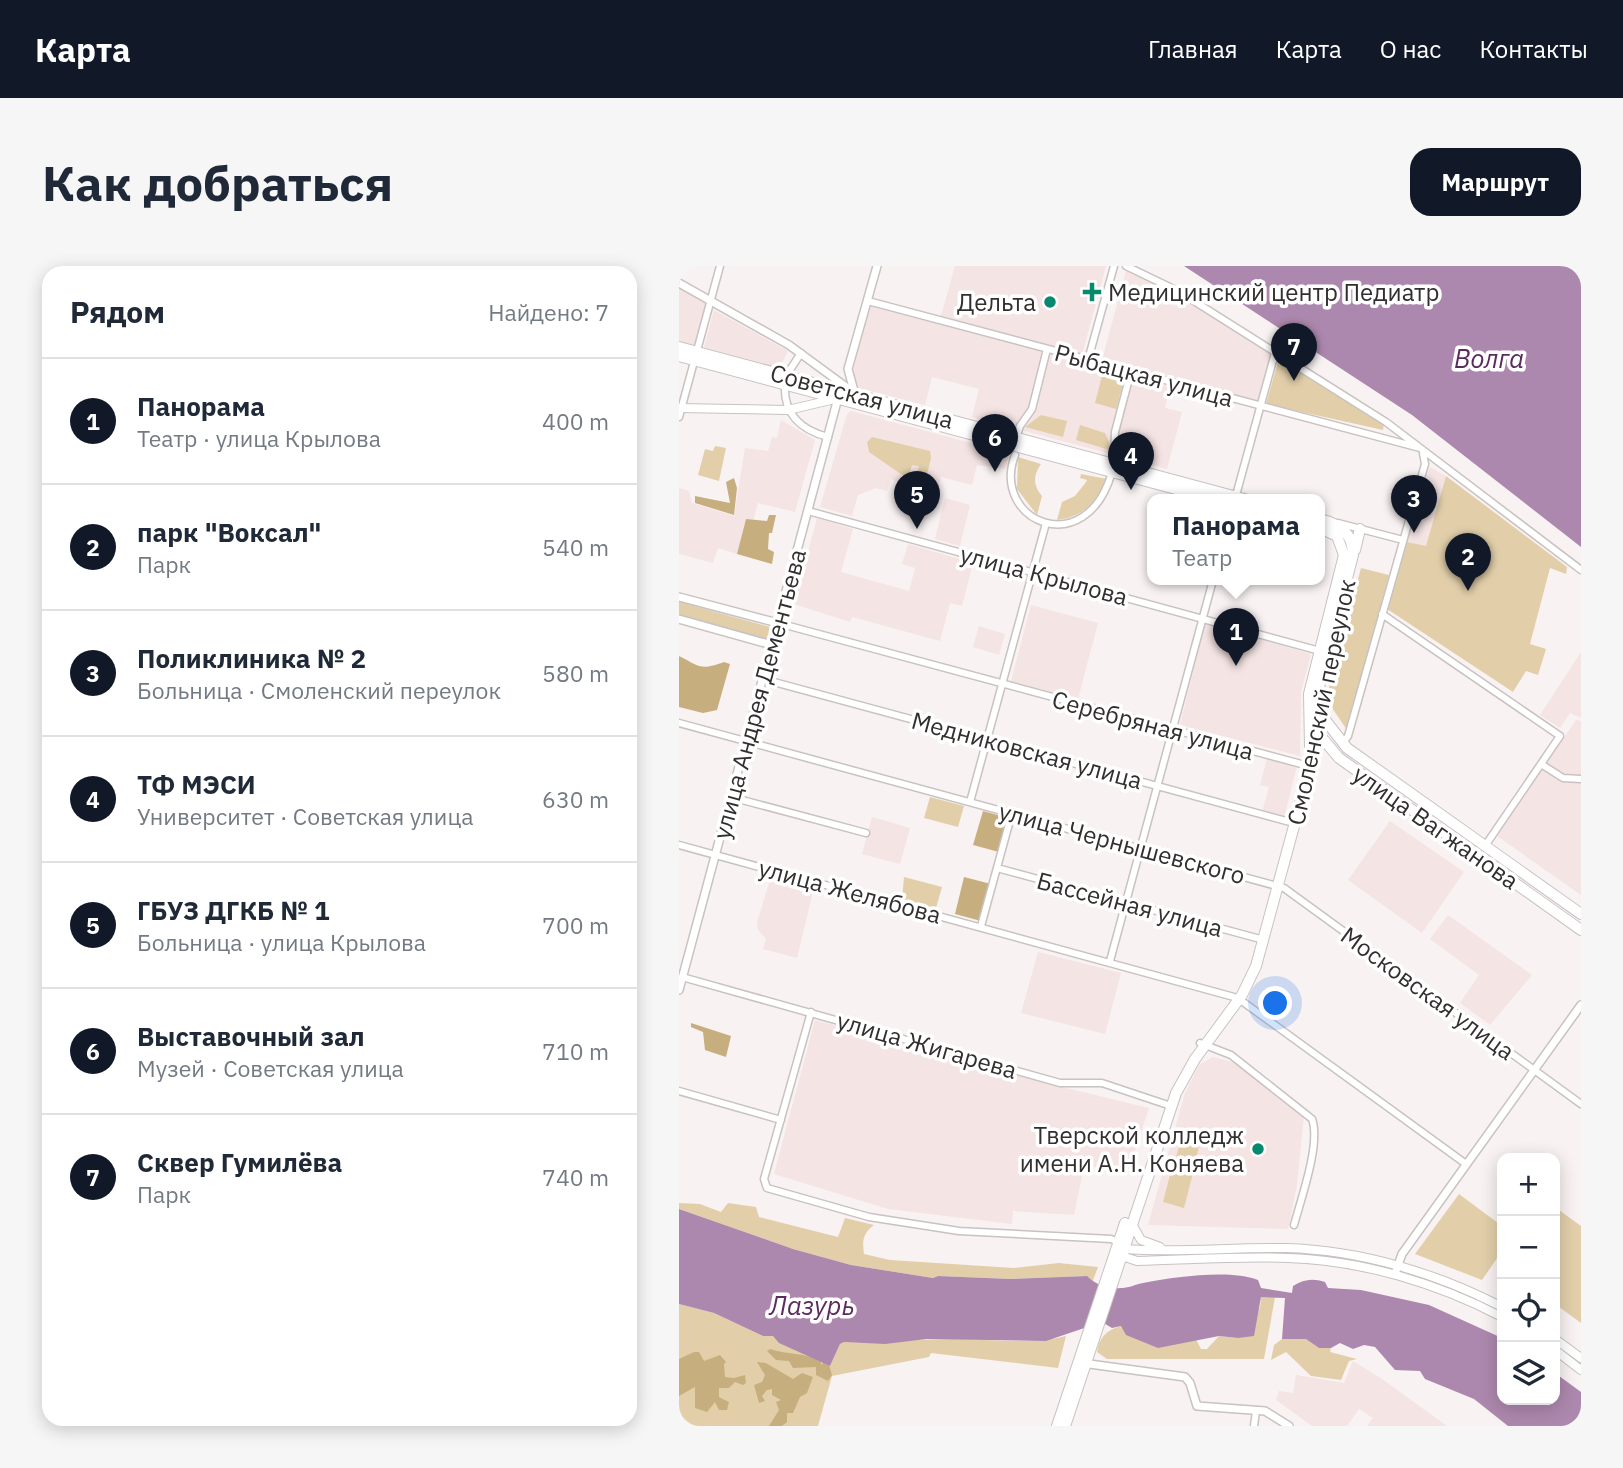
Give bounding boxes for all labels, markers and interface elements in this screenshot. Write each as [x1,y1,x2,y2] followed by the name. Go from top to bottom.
[35,28,131,71] text: Карта
[1148,33,1238,65] text: Главная
[1276,33,1342,65] text: Карта
[1380,33,1441,65] text: О нас
[1479,33,1588,65] text: Контакты
[1410,148,1581,216] button: Маршрут
[42,151,393,214] text: Как добраться
[1108,276,1439,308] place label: Медицинский центр Педиатр
[1082,282,1102,302] marker: Медицинский центр Педиатр
[957,286,1036,318] place label: Дельта
[70,292,165,331] text: Рядом
[1042,294,1058,310] marker: Дельта
[488,297,609,327] text: Найдено: 7
[1271,323,1317,381] pin: 7
[1051,336,1237,414] street label: Рыбацкая улица
[1454,341,1524,375] water label: Волга
[767,356,957,436] street label: Советская улица
[137,389,265,423] text: Панорама
[86,406,100,436] text: 1
[542,406,609,436] text: 400 m
[972,414,1018,472] pin: 6
[137,423,381,453] text: Театр · улица Крылова
[1108,432,1154,490] pin: 4
[894,471,940,529] pin: 5
[1391,475,1437,533] pin: 3
[1147,494,1325,585] popup
[1172,508,1300,542] text: Панорама
[137,515,321,549] text: парк "Воксал"
[86,532,100,562] text: 2
[542,532,609,562] text: 540 m
[1445,533,1491,591] pin: 2
[957,537,1132,613] street label: улица Крылова
[1172,542,1232,572] text: Театр
[705,545,813,843] street label: улица Андрея Дементьева
[137,549,191,579] text: Парк
[1279,576,1363,828] street label: Смоленский переулок
[1213,608,1259,666] pin: 1
[137,641,366,675] text: Поликлиника № 2
[86,658,100,688] text: 3
[542,658,609,688] text: 580 m
[137,675,501,705] text: Больница · Смоленский переулок
[1049,683,1258,767] street label: Серебряная улица
[908,704,1146,796] street label: Медниковская улица
[1347,758,1526,896] street label: улица Вагжанова
[137,767,256,801] text: ТФ МЭСИ
[86,784,100,814] text: 4
[542,784,609,814] text: 630 m
[995,795,1249,891] street label: улица Чернышевского
[137,801,473,831] text: Университет · Советская улица
[755,851,945,931] street label: улица Желябова
[1034,864,1227,944] street label: Бассейная улица
[137,893,330,927] text: ГБУЗ ДГКБ № 1
[86,910,100,940] text: 5
[542,910,609,940] text: 700 m
[1335,919,1521,1067] street label: Московская улица
[137,927,426,957] text: Больница · улица Крылова
[1258,986,1292,1020] your location
[833,1004,1021,1086] street label: улица Жигарева
[137,1019,365,1053] text: Выставочный зал
[86,1036,100,1066] text: 6
[542,1036,609,1066] text: 710 m
[137,1053,404,1083] text: Музей · Советская улица
[1020,1119,1244,1179] place label: Тверской колледж имени А.Н. Коняева
[1250,1141,1266,1157] marker: Тверской колледж имени А.Н. Коняева
[137,1145,342,1179] text: Сквер Гумилёва
[1497,1153,1560,1405] map controls
[1497,1153,1560,1216] button: +
[86,1162,100,1192] text: 7
[542,1162,609,1192] text: 740 m
[137,1179,191,1209] text: Парк
[1497,1216,1560,1279] button: −
[1497,1279,1560,1342] button: locate
[768,1288,854,1322] water label: Лазурь
[1497,1342,1560,1405] button: layers

